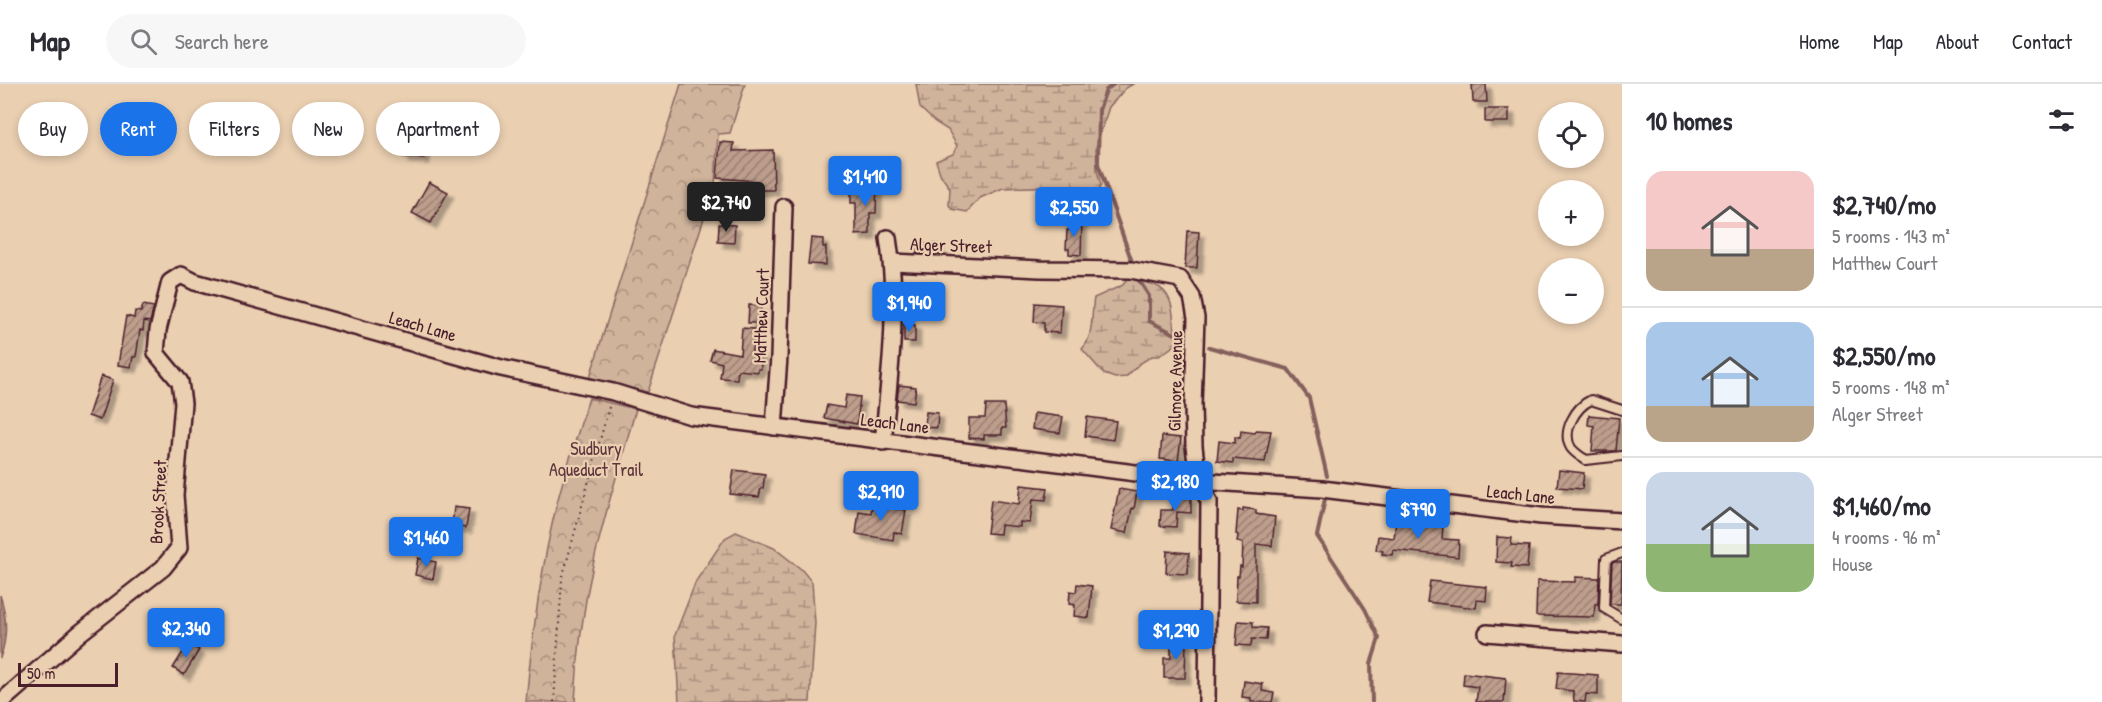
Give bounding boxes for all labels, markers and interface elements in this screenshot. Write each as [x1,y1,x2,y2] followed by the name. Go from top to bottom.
[106,14,526,68] search box
[30,22,70,60] text: Map
[127,25,160,58] icon: search
[175,26,269,56] text: Search here
[1799,27,1840,56] text: Home
[1873,27,1903,56] text: Map
[1936,27,1979,56] text: About
[2012,27,2072,56] text: Contact
[18,102,88,156] chip: Buy
[100,102,177,156] chip: Rent
[189,102,280,156] chip: Filters
[292,102,364,156] chip: New
[376,102,500,156] chip: Apartment
[1538,102,1604,324] map controls
[1538,102,1604,168] button: locate
[1646,103,1733,138] text: 10 homes
[2045,104,2078,137] icon: filters
[816,156,914,207] pin: $1,410
[842,162,888,189] text: $1,410
[1538,180,1604,246] button: +
[677,182,775,233] pin: $2,740
[1025,187,1123,238] pin: $2,550
[1832,187,1936,222] text: $2,740/mo
[701,188,751,215] text: $2,740
[1049,193,1099,220] text: $2,550
[1694,195,1766,267] icon: home
[1832,222,1950,249] text: 5 rooms · 143 m²
[910,231,993,259] street label: Alger Street
[1832,249,1937,276] text: Matthew Court
[1538,258,1604,324] button: −
[747,267,775,364] street label: Matthew Court
[860,282,958,333] pin: $1,940
[886,288,932,315] text: $1,940
[387,305,459,347] street label: Leach Lane
[1162,330,1188,432] street label: Gilmore Avenue
[1832,338,1935,373] text: $2,550/mo
[1694,346,1766,418] icon: home
[1832,373,1950,400] text: 5 rooms · 148 m²
[1832,400,1923,427] text: Alger Street
[859,406,931,440] street label: Leach Lane
[549,436,643,482] park label: Sudbury Aqueduct Trail
[143,459,173,545] street label: Brook Street
[1126,461,1224,512] pin: $2,180
[1151,467,1199,494] text: $2,180
[832,471,930,522] pin: $2,910
[857,477,905,504] text: $2,910
[1486,478,1556,510] street label: Leach Lane
[1832,488,1931,523] text: $1,460/mo
[1382,489,1454,540] pin: $790
[1400,495,1436,522] text: $790
[1694,496,1766,568] icon: home
[377,517,475,568] pin: $1,460
[403,523,449,550] text: $1,460
[1832,523,1941,550] text: 4 rooms · 96 m²
[1832,550,1873,577] text: House
[137,608,235,659] pin: $2,340
[1127,610,1225,661] pin: $1,290
[162,614,210,641] text: $2,340
[1152,616,1200,643] text: $1,290
[18,660,118,688] scale bar
[27,662,56,684] text: 50 m

